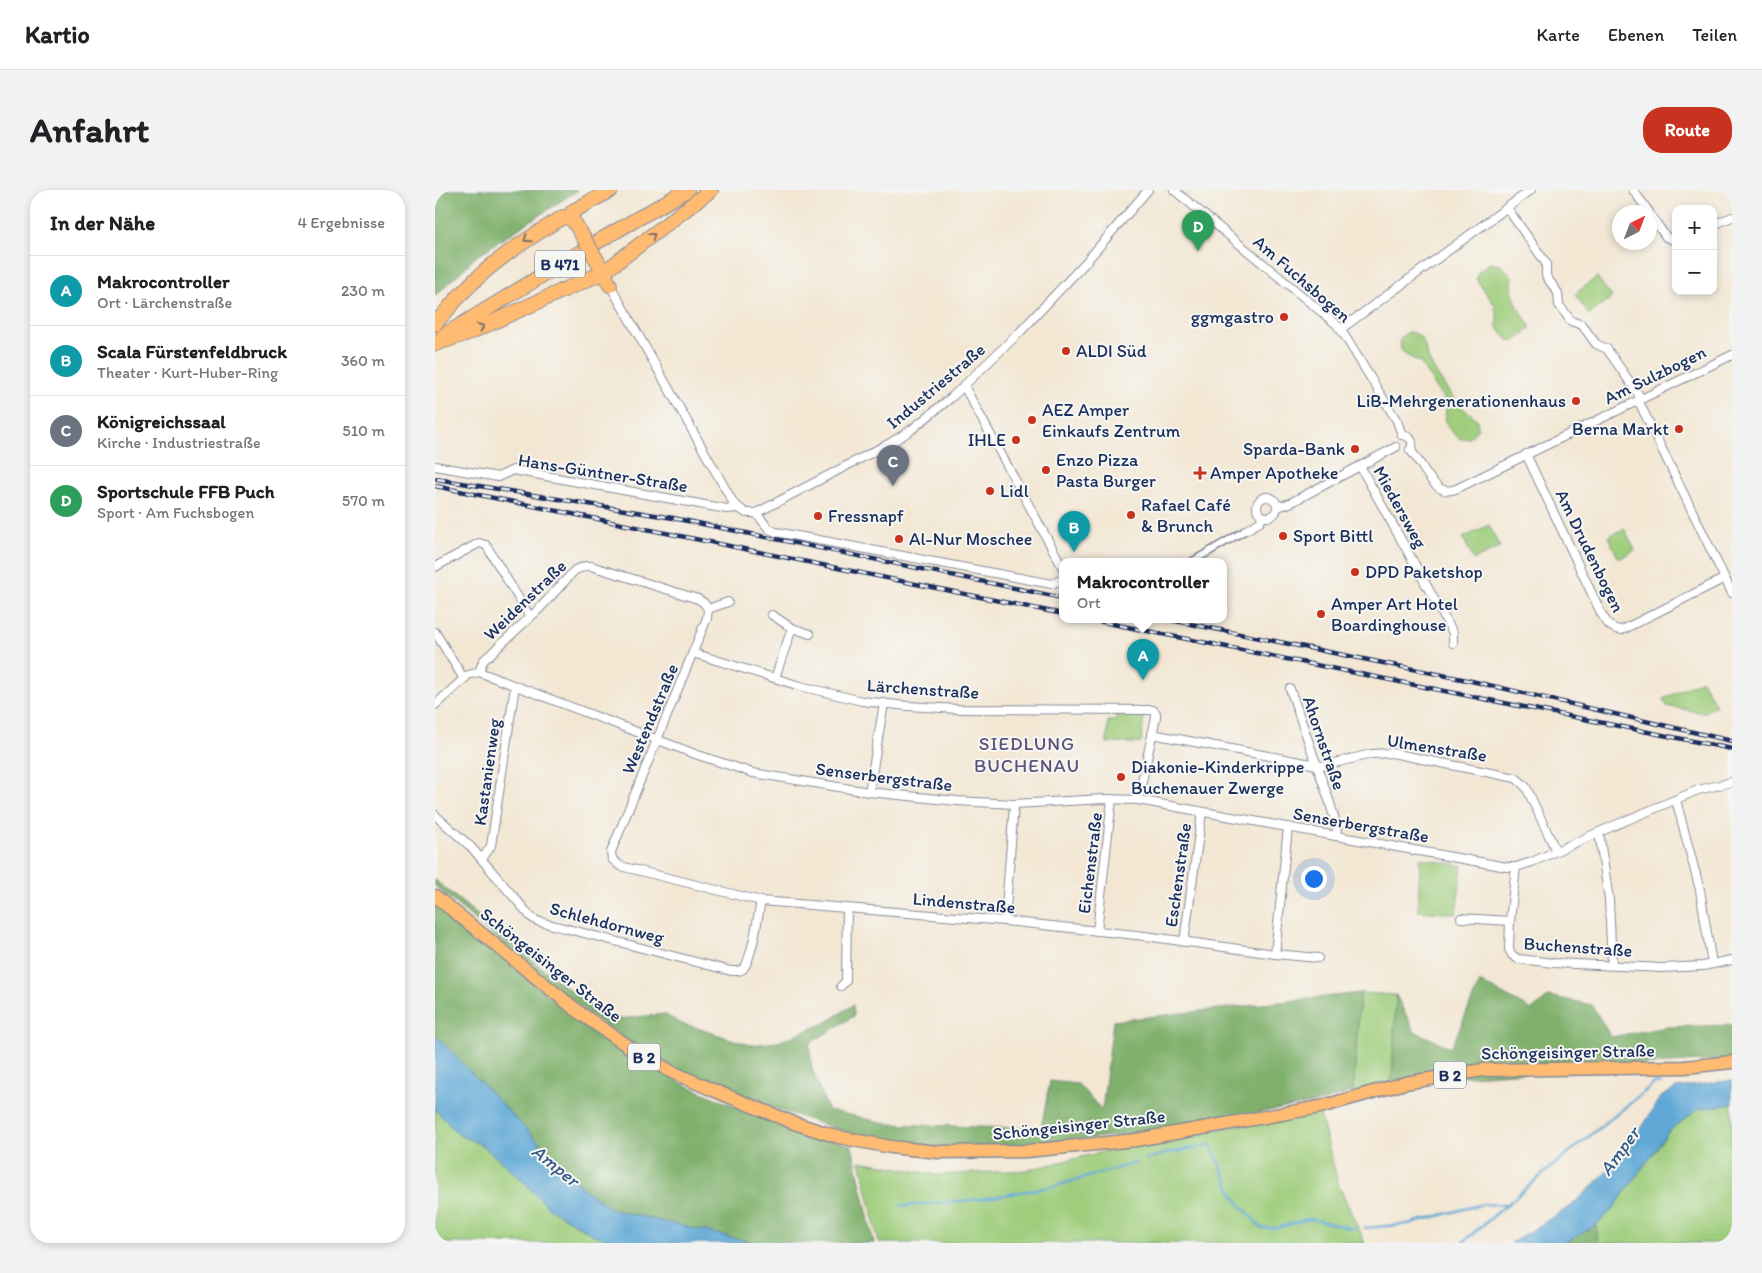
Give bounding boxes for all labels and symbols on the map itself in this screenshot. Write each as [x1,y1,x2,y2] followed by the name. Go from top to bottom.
[1612,205,1657,250] north arrow
[1182,210,1214,251] pin: D
[1249,231,1355,327] street label: Am Fuchsbogen
[524,233,533,242] one-way arrow
[646,233,655,241] one-way arrow
[535,251,585,278] road number: B 471
[1191,306,1274,328] place label: ggmgastro
[1278,311,1290,323] marker: ggmgastro
[476,323,485,334] one-way arrow
[882,338,990,434] street label: Industriestraße
[1076,340,1147,362] place label: ALDI Süd
[1600,341,1710,409] street label: Am Sulzbogen
[1060,345,1072,357] marker: ALDI Süd
[1357,390,1566,412] place label: LiB-Mehrgenerationenhaus
[1570,395,1582,407] marker: LiB-Mehrgenerationenhaus
[1042,399,1181,442] place label: AEZ Amper Einkaufs Zentrum
[1026,414,1038,426] marker: AEZ Amper Einkaufs Zentrum
[1572,418,1669,440] place label: Berna Markt
[1673,423,1685,435] marker: Berna Markt
[968,429,1006,451] place label: IHLE
[1010,434,1022,446] marker: IHLE
[1243,438,1345,460] place label: Sparda-Bank
[1349,443,1361,455] marker: Sparda-Bank
[877,445,909,486] pin: C
[517,449,689,497] street label: Hans-Güntner-Straße
[1056,449,1156,492] place label: Enzo Pizza Pasta Burger
[1210,462,1338,484] place label: Amper Apotheke
[1368,462,1432,553] street label: Miedersweg
[1040,464,1052,476] marker: Enzo Pizza Pasta Burger
[1194,467,1206,479] marker: Amper Apotheke
[1000,480,1029,502] place label: Lidl
[984,485,996,497] marker: Lidl
[1551,486,1629,616] street label: Am Drudenbogen
[1141,494,1231,537] place label: Rafael Café & Brunch
[828,505,904,527] place label: Fressnapf
[1125,509,1137,521] marker: Rafael Café & Brunch
[812,510,824,522] marker: Fressnapf
[1058,511,1090,552] pin: B
[1293,525,1373,547] place label: Sport Bittl
[909,528,1032,550] place label: Al-Nur Moschee
[1277,530,1289,542] marker: Sport Bittl
[893,533,905,545] marker: Al-Nur Moschee
[479,555,571,645] street label: Weidenstraße
[1365,561,1483,583] place label: DPD Paketshop
[1349,566,1361,578] marker: DPD Paketshop
[1331,593,1458,636] place label: Amper Art Hotel Boardinghouse
[1315,608,1327,620] marker: Amper Art Hotel Boardinghouse
[1127,639,1159,680] pin: A
[617,661,683,777] street label: Westendstraße
[866,674,980,704] street label: Lärchenstraße
[1298,693,1350,793] street label: Ahornstraße
[469,716,506,827] street label: Kastanienweg
[1386,729,1488,767] street label: Ulmenstraße
[974,732,1080,777] district label: SIEDLUNG BUCHENAU
[1131,756,1304,799] place label: Diakonie-Kinderkrippe Buchenauer Zwerge
[814,758,954,796] street label: Senserbergstraße
[1115,771,1127,783] marker: Diakonie-Kinderkrippe Buchenauer Zwerge
[1291,802,1431,848] street label: Senserbergstraße
[1073,811,1107,915] street label: Eichenstraße
[1160,821,1196,929] street label: Eschenstraße
[1301,866,1327,892] your location
[912,888,1016,918] street label: Lindenstraße
[547,897,667,949] street label: Schlehdornweg
[476,903,626,1027] street label: Schöngeisinger Straße
[1523,932,1633,962] street label: Buchenstraße
[1481,1039,1655,1065] street label: Schöngeisinger Straße
[628,1044,660,1070] road number: B 2
[1434,1062,1466,1088] road number: B 2
[991,1105,1167,1145] street label: Schöngeisinger Straße
[1594,1121,1646,1180] water label: Amper
[527,1139,586,1193] water label: Amper

